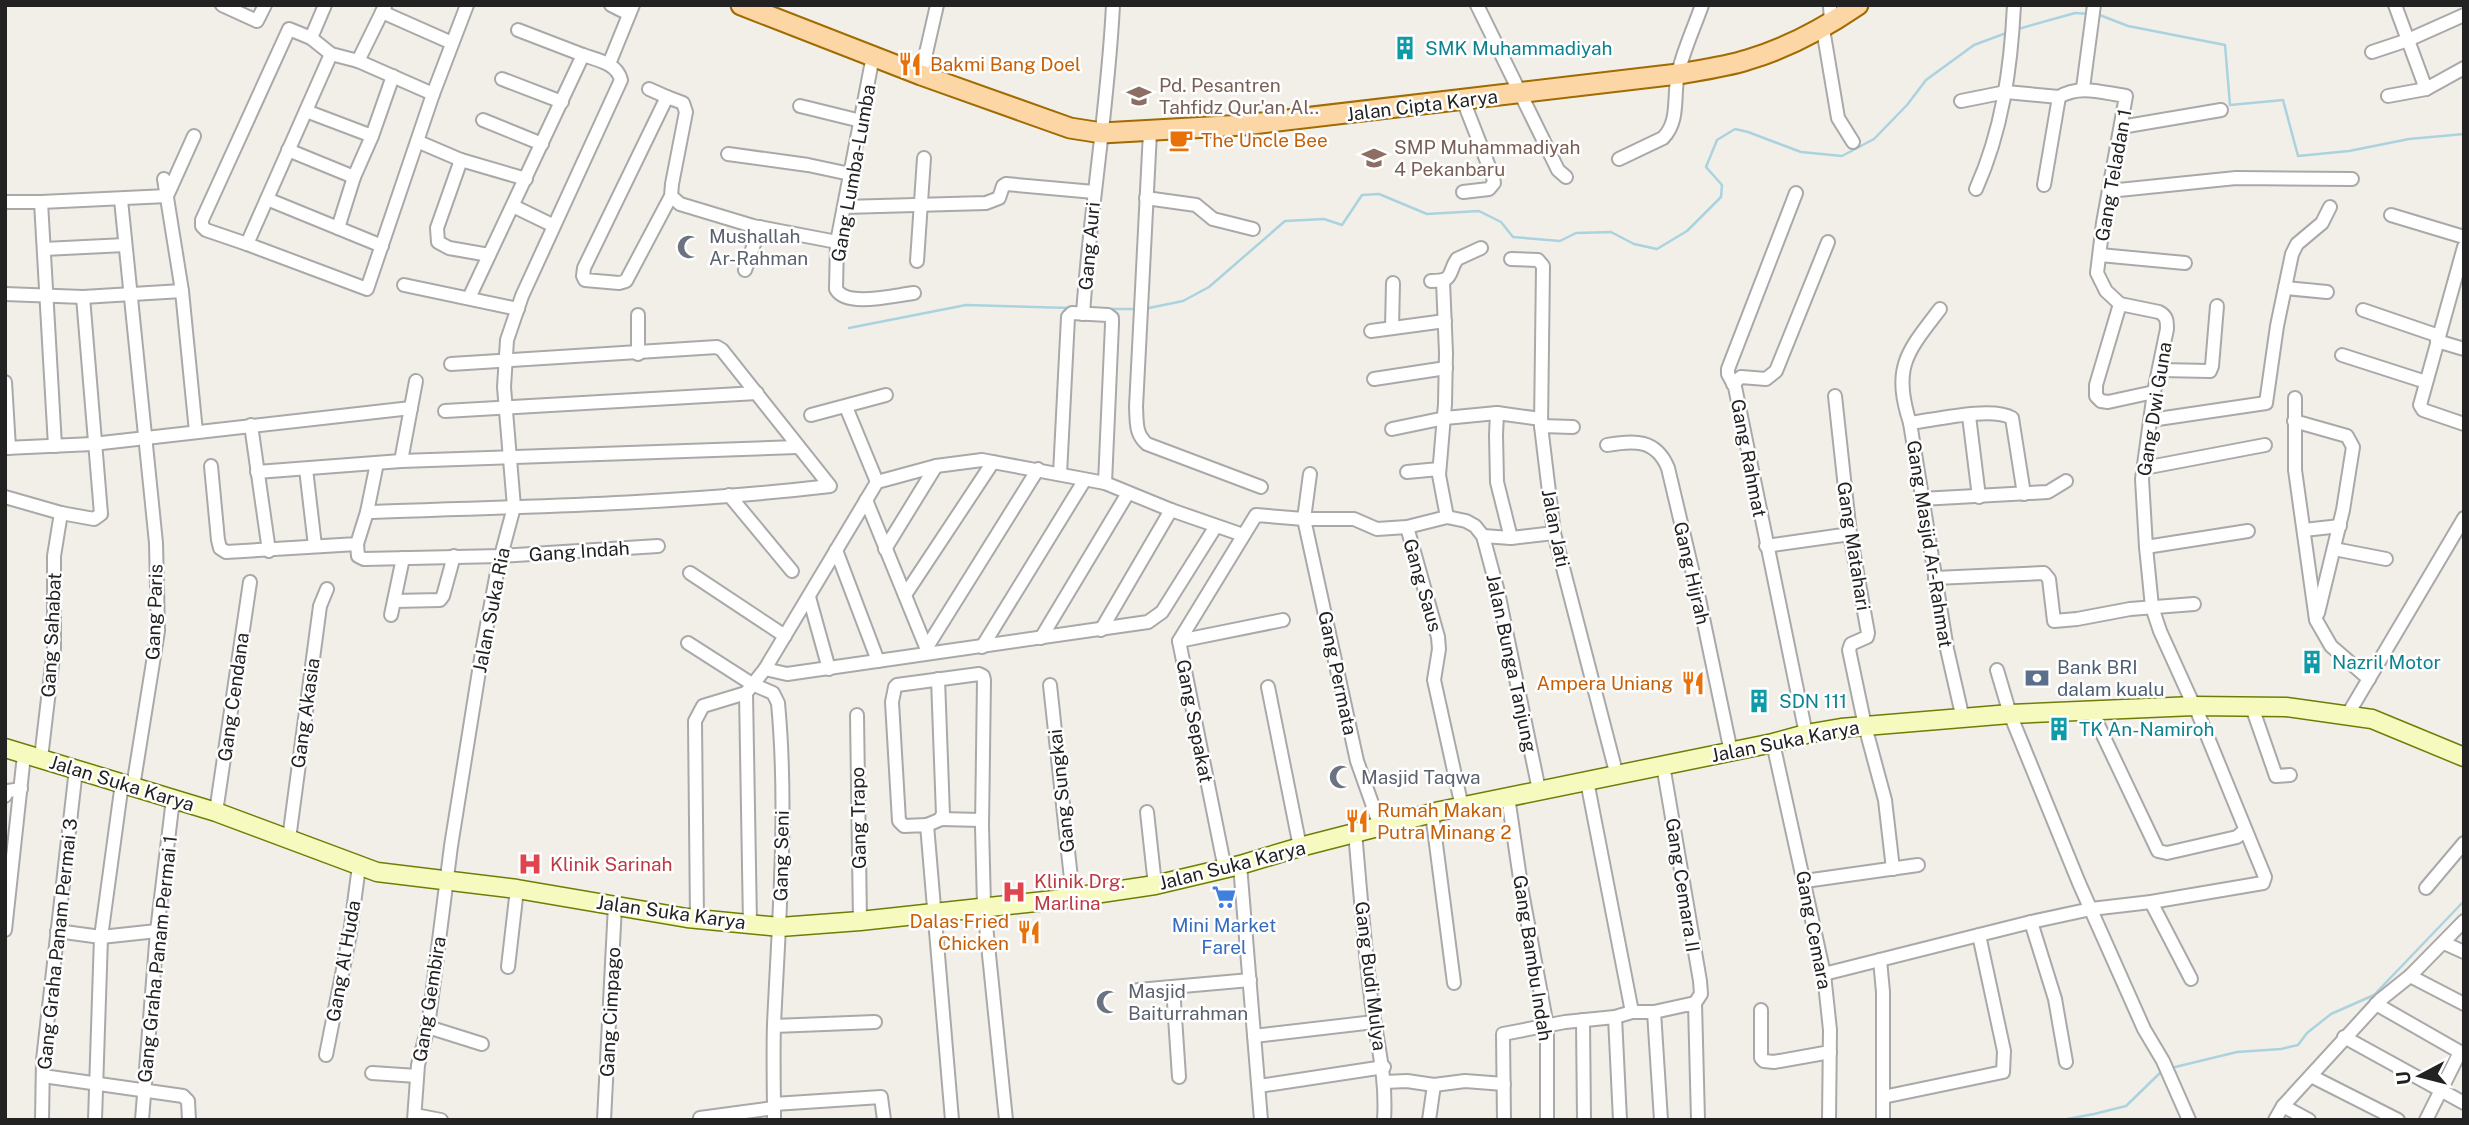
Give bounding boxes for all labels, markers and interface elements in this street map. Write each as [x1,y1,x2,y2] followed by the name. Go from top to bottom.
[1391,34,1419,62] building icon: SMK Muhammadiyah
[1425,37,1612,59] place label: SMK Muhammadiyah
[896,50,924,78] restaurant icon: Bakmi Bang Doel
[930,53,1081,75] place label: Bakmi Bang Doel
[1159,74,1319,118] place label: Pd. Pesantren Tahfidz Qur'an Al..
[1125,82,1153,110] school or university icon: Pd. Pesantren Tahfidz Qur'an Al..
[827,83,879,263] street label: Gang Lumba-Lumba
[1345,85,1499,125] street label: Jalan Cipta Karya
[2091,107,2135,243] street label: Gang Teladan 1
[1167,126,1195,154] cafe icon: The Uncle Bee
[1201,129,1328,151] place label: The Uncle Bee
[1394,136,1581,180] place label: SMP Muhammadiyah 4 Pekanbaru
[1360,144,1388,172] school or university icon: SMP Muhammadiyah 4 Pekanbaru
[1074,201,1104,291] street label: Gang Auri
[709,225,808,269] place label: Mushallah Ar-Rahman
[675,233,703,261] mosque icon: Mushallah Ar-Rahman
[2133,340,2175,478] street label: Gang Dwi Guna
[1727,397,1771,519] street label: Gang Rahmat
[1903,439,1957,649] street label: Gang Masjid Ar-Rahmat
[1833,480,1875,612] street label: Gang Matahari
[1538,487,1574,569] street label: Jalan Jati
[1669,519,1715,627] street label: Gang Hijrah
[1399,536,1447,634] street label: Gang Saus
[528,537,630,565] street label: Gang Indah
[468,546,514,674] street label: Jalan Suka Ria
[141,564,167,660] street label: Gang Paris
[37,572,65,698] street label: Gang Sahabat
[1482,572,1542,754] street label: Jalan Bunga Tanjung
[1314,609,1362,737] street label: Gang Permata
[213,631,253,763] street label: Gang Cendana
[2298,648,2326,676] building icon: Nazril Motor
[2332,651,2441,673] place label: Nazril Motor
[2057,656,2165,700] place label: Bank BRI dalam kualu
[286,657,324,769] street label: Gang Akasia
[1172,658,1218,784] street label: Gang Sepakat
[2023,664,2051,692] bank icon: Bank BRI dalam kualu
[1679,669,1707,697] restaurant icon: Ampera Uniang
[1537,672,1673,694] place label: Ampera Uniang
[1745,687,1773,715] building icon: SDN 111
[1779,690,1847,712] place label: SDN 111
[2045,715,2073,743] building icon: TK An-Namiroh
[1709,716,1861,766] street label: Jalan Suka Karya
[2079,718,2214,740] place label: TK An-Namiroh
[1044,728,1078,854] street label: Gang Sungkai
[47,750,197,816] street label: Jalan Suka Karya
[1327,763,1355,791] mosque icon: Masjid Taqwa
[1361,766,1481,788] place label: Masjid Taqwa
[846,767,870,869] street label: Gang Trapo
[1377,799,1511,843] place label: Rumah Makan Putra Minang 2
[1343,807,1371,835] restaurant icon: Rumah Makan Putra Minang 2
[769,810,793,902] street label: Gang Seni
[1662,816,1704,954] street label: Gang Cemara II
[33,817,81,1071] street label: Gang Graha Panam Permai 3
[133,834,181,1084] street label: Gang Graha Panam Permai 1
[1156,836,1308,894] street label: Jalan Suka Karya
[516,850,544,878] hospital icon: Klinik Sarinah
[550,853,672,875] place label: Klinik Sarinah
[1792,869,1836,991] street label: Gang Cemara
[1034,870,1125,914] place label: Klinik Drg. Marlina
[1509,874,1557,1042] street label: Gang Bambu Indah
[1000,878,1028,906] hospital icon: Klinik Drg. Marlina
[1210,883,1238,911] supermarket icon: Mini Market Farel
[595,891,747,933] street label: Jalan Suka Karya
[321,898,365,1024] street label: Gang Al Huda
[1351,900,1391,1052] street label: Gang Budi Mulya
[910,910,1009,954] place label: Dalas Fried Chicken
[1172,914,1276,958] place label: Mini Market Farel
[1015,918,1043,946] restaurant icon: Dalas Fried Chicken
[408,935,450,1063] street label: Gang Gembira
[596,946,624,1078] street label: Gang Cimpago
[1128,980,1248,1024] place label: Masjid Baiturrahman
[1094,988,1122,1016] mosque icon: Masjid Baiturrahman
[2385,1041,2455,1111] north arrow
[2391,1070,2415,1086] text: U

